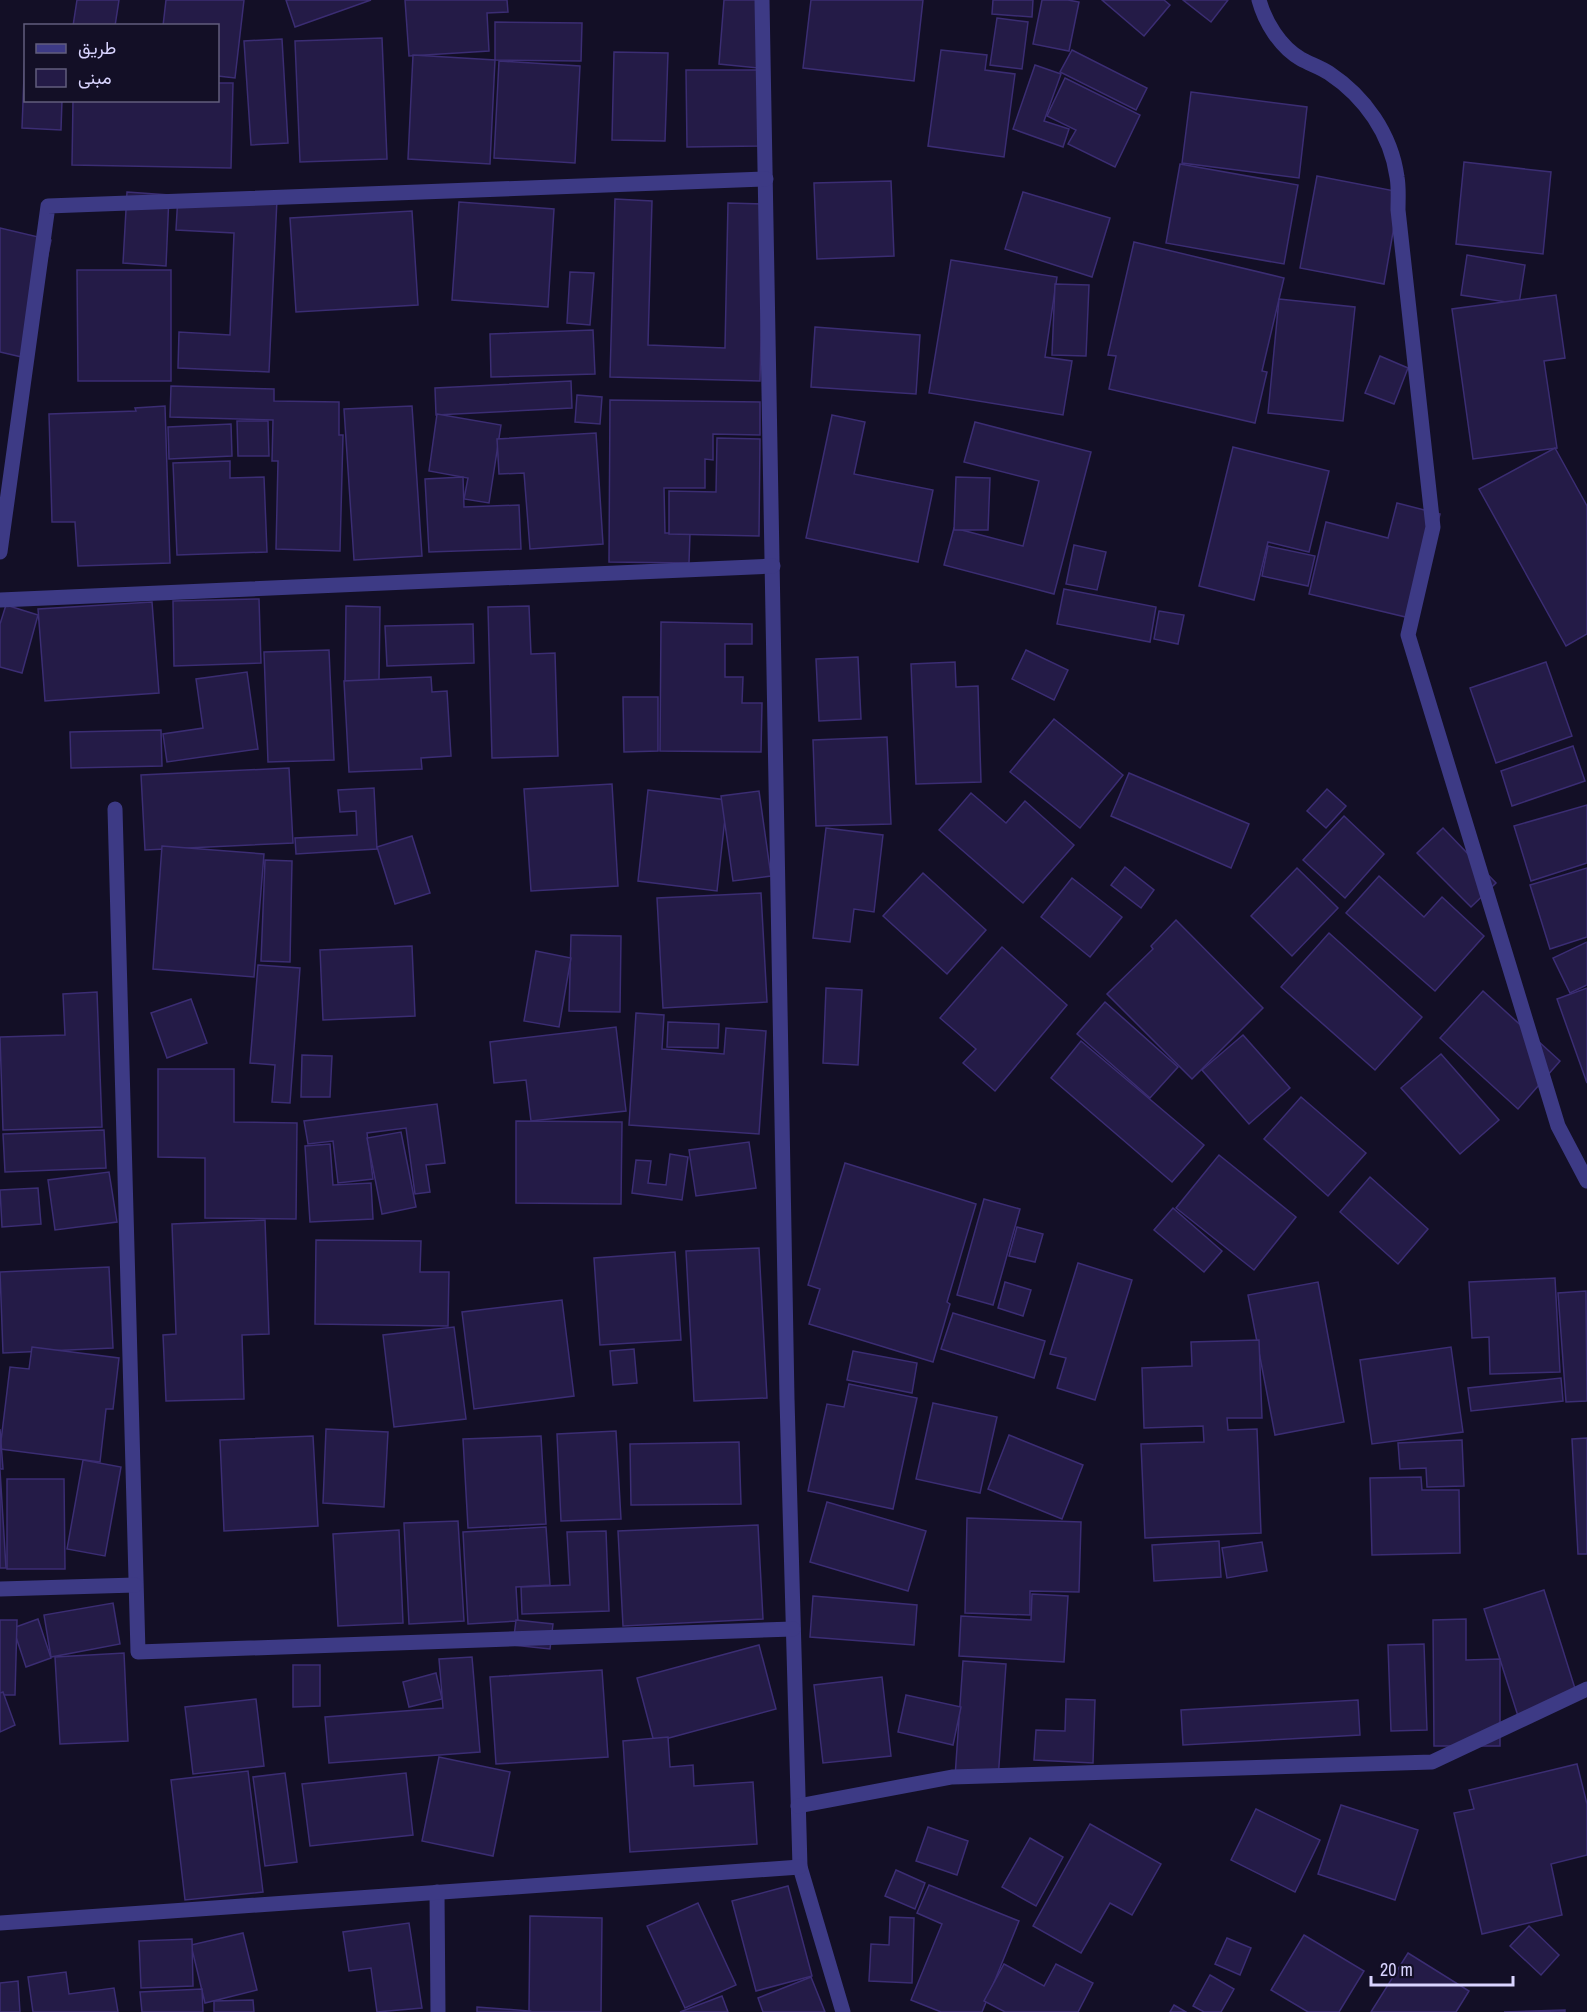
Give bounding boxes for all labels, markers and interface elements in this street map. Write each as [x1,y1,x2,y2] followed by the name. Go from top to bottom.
[24,24,219,102] legend
[78,35,116,60] text: طريق
[78,65,112,90] text: مبنى
[1371,1949,1514,1987] scale bar
[1380,1957,1413,1982] text: 20 m

